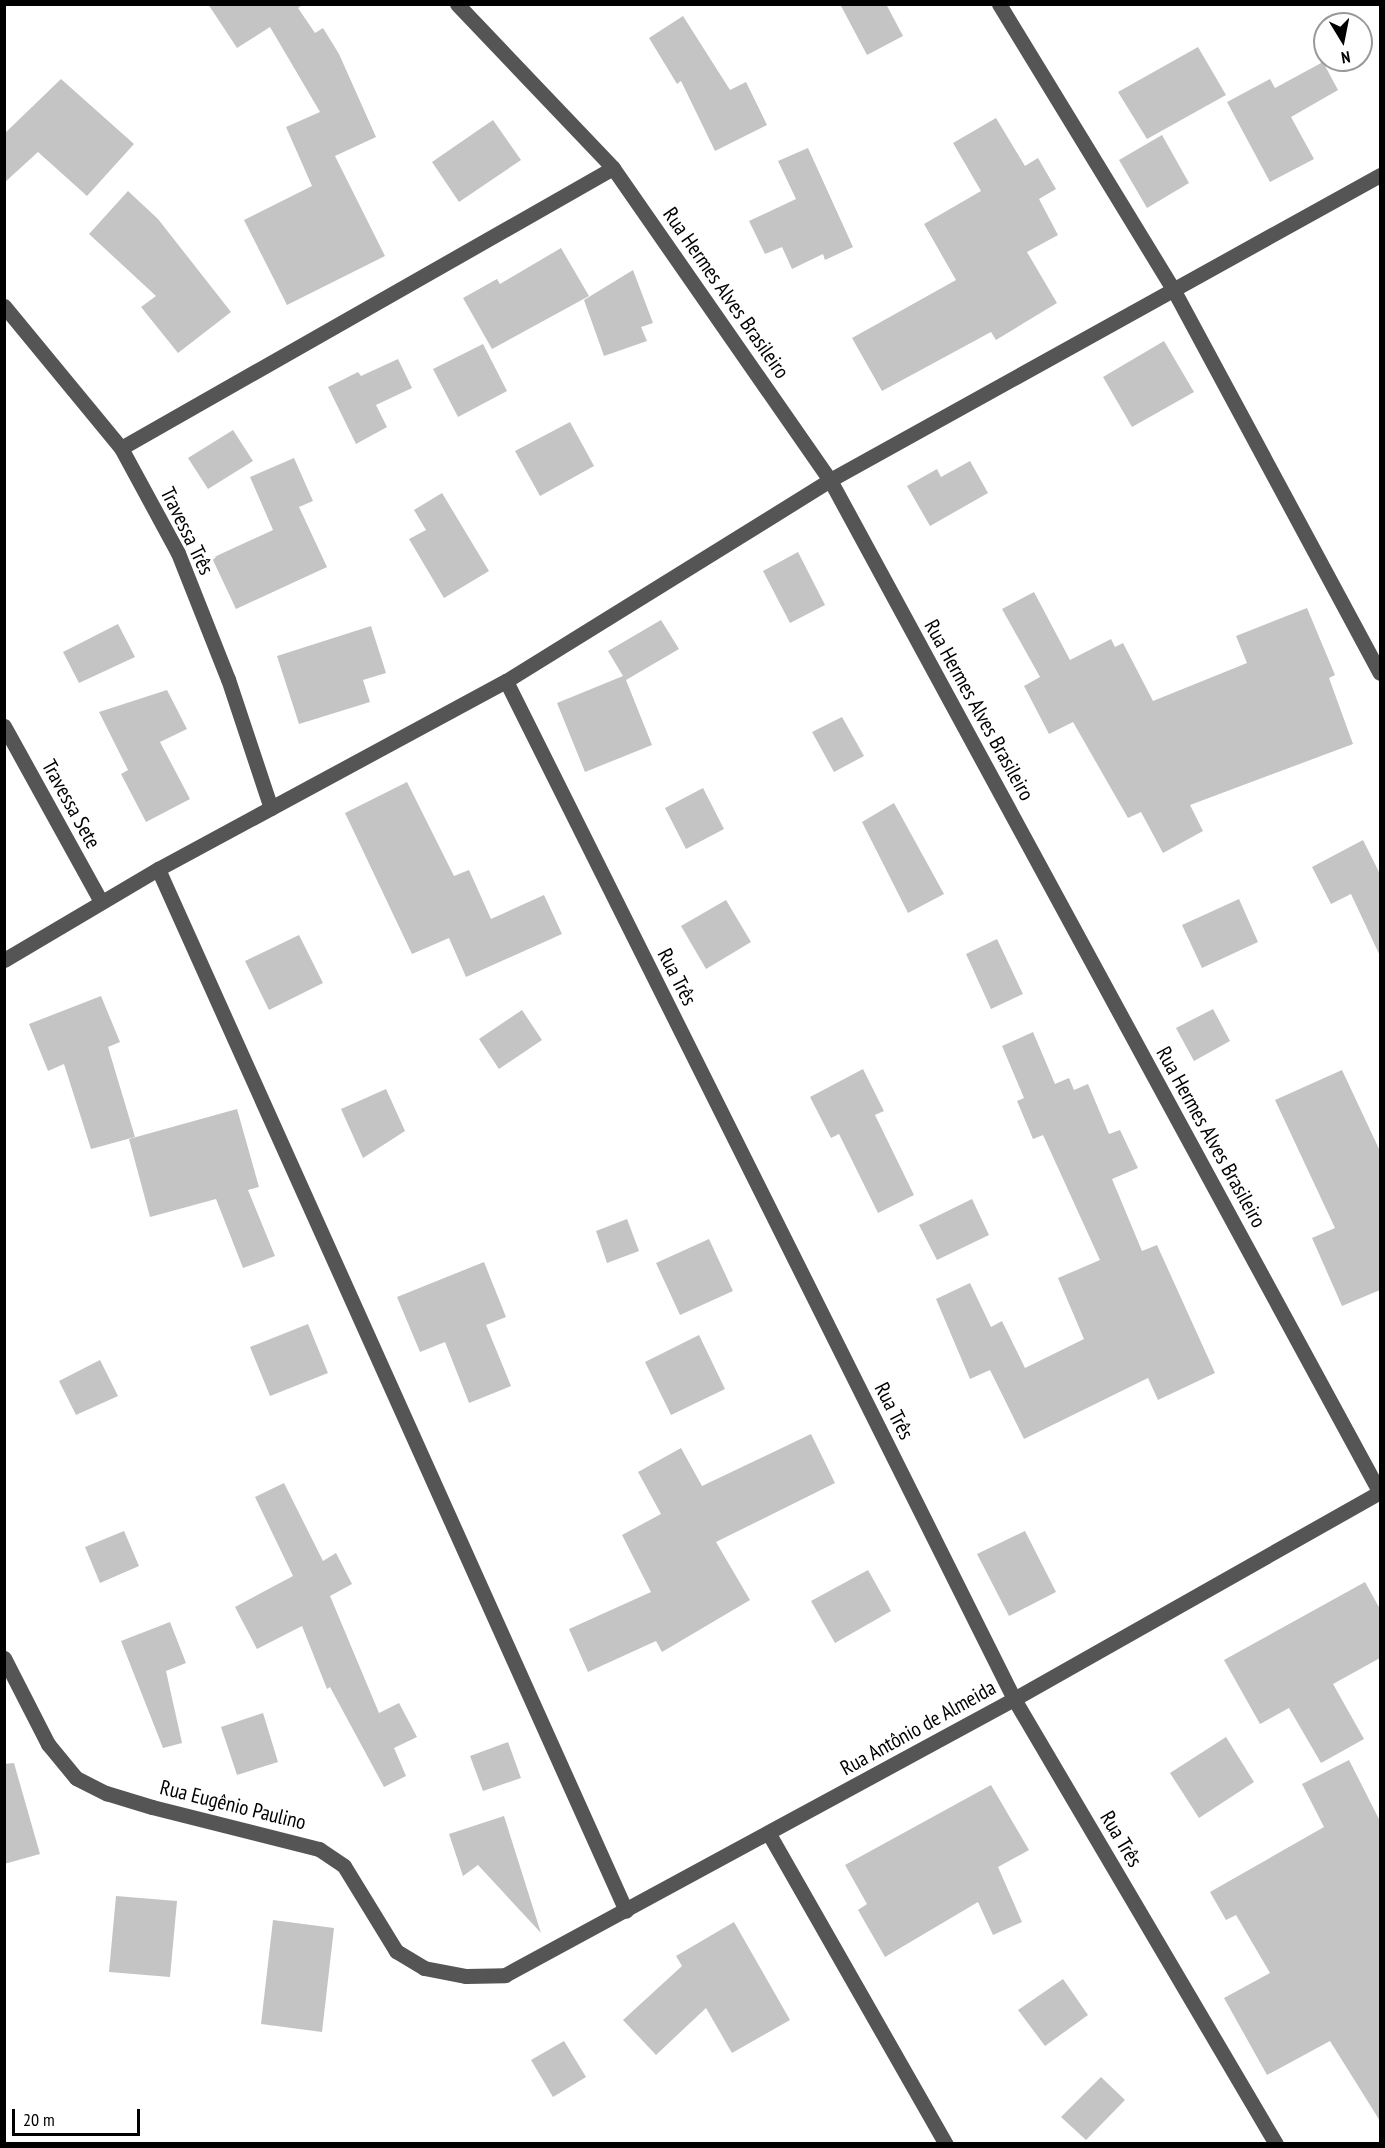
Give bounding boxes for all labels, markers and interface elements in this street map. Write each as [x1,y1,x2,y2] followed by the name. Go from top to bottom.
[1313,12,1373,72] north arrow
[1340,47,1352,68] text: N
[657,202,795,384] street label: Rua Hermes Alves Brasileiro
[155,483,219,579] street label: Travessa Três
[919,615,1039,805] street label: Rua Hermes Alves Brasileiro
[36,755,106,853] street label: Travessa Sete
[652,944,702,1010] street label: Rua Três
[1151,1042,1271,1232] street label: Rua Hermes Alves Brasileiro
[869,1378,919,1444] street label: Rua Três
[836,1675,1000,1781] street label: Rua Antônio de Almeida
[157,1775,309,1835] street label: Rua Eugênio Paulino
[1094,1806,1148,1872] street label: Rua Três
[15,2097,142,2135] scale bar
[23,2108,55,2131] text: 20 m

